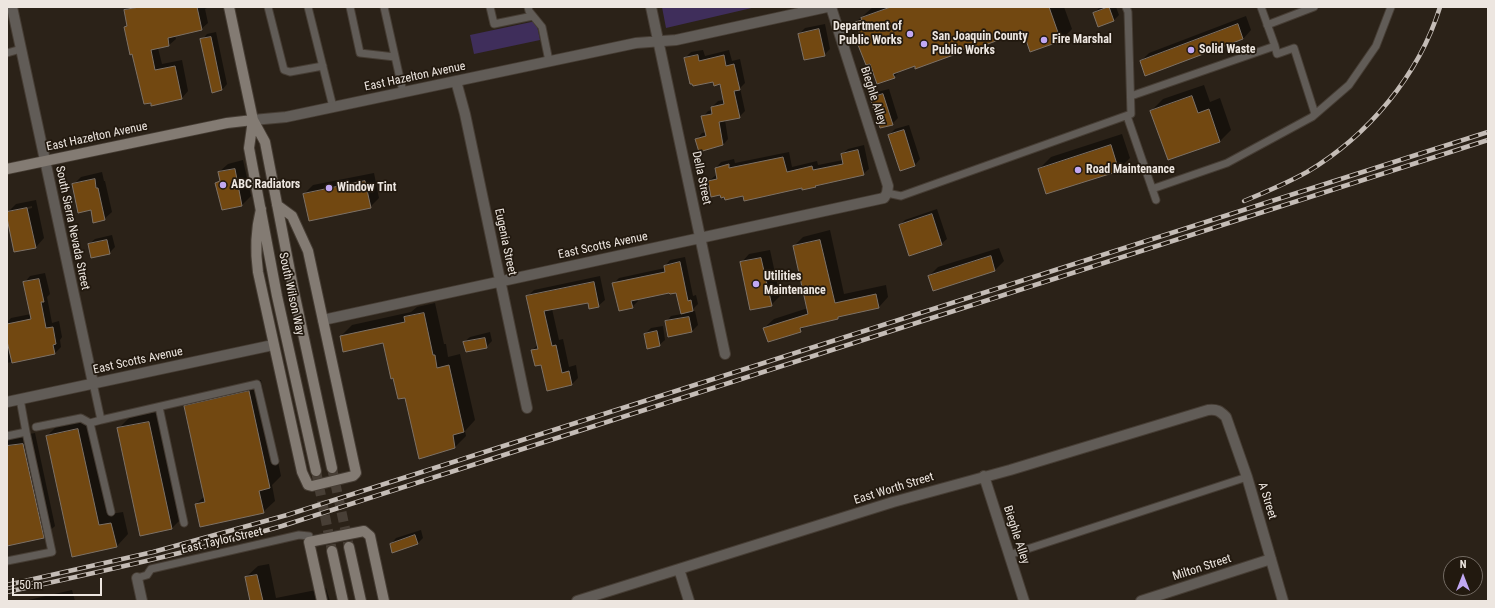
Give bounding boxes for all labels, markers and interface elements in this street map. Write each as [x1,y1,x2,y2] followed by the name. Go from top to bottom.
[833,20,902,48] place label: Department of Public Works
[905,29,915,39] marker: Department of Public Works
[932,30,1028,58] place label: San Joaquin County Public Works
[1052,33,1112,47] place label: Fire Marshal
[1039,35,1049,45] marker: Fire Marshal
[919,39,929,49] marker: San Joaquin County Public Works
[1199,43,1256,57] place label: Solid Waste
[1186,45,1196,55] marker: Solid Waste
[363,59,467,95] street label: East Hazelton Avenue
[857,65,889,127] street label: Bieghle Alley
[45,119,149,155] street label: East Hazelton Avenue
[688,150,714,206] street label: Della Street
[1086,163,1175,177] place label: Road Maintenance
[52,165,92,291] street label: South Sierra Nevada Street
[1073,165,1083,175] marker: Road Maintenance
[231,178,300,192] place label: ABC Radiators
[218,180,228,190] marker: ABC Radiators
[337,181,396,195] place label: Window Tint
[324,183,334,193] marker: Window Tint
[491,207,519,277] street label: Eugenia Street
[557,229,649,263] street label: East Scotts Avenue
[275,251,307,337] street label: South Wilson Way
[764,270,826,298] place label: Utilities Maintenance
[751,279,761,289] marker: Utilities Maintenance
[92,344,184,378] street label: East Scotts Avenue
[852,470,936,508] street label: East Worth Street
[1255,481,1279,521] street label: A Street
[1000,504,1032,566] street label: Bieghle Alley
[180,525,264,557] street label: East Taylor Street
[1171,552,1233,584] street label: Milton Street
[1443,556,1483,596] north arrow
[1460,558,1466,571] text: N
[14,570,104,596] scale bar
[19,578,43,592] text: 50 m

